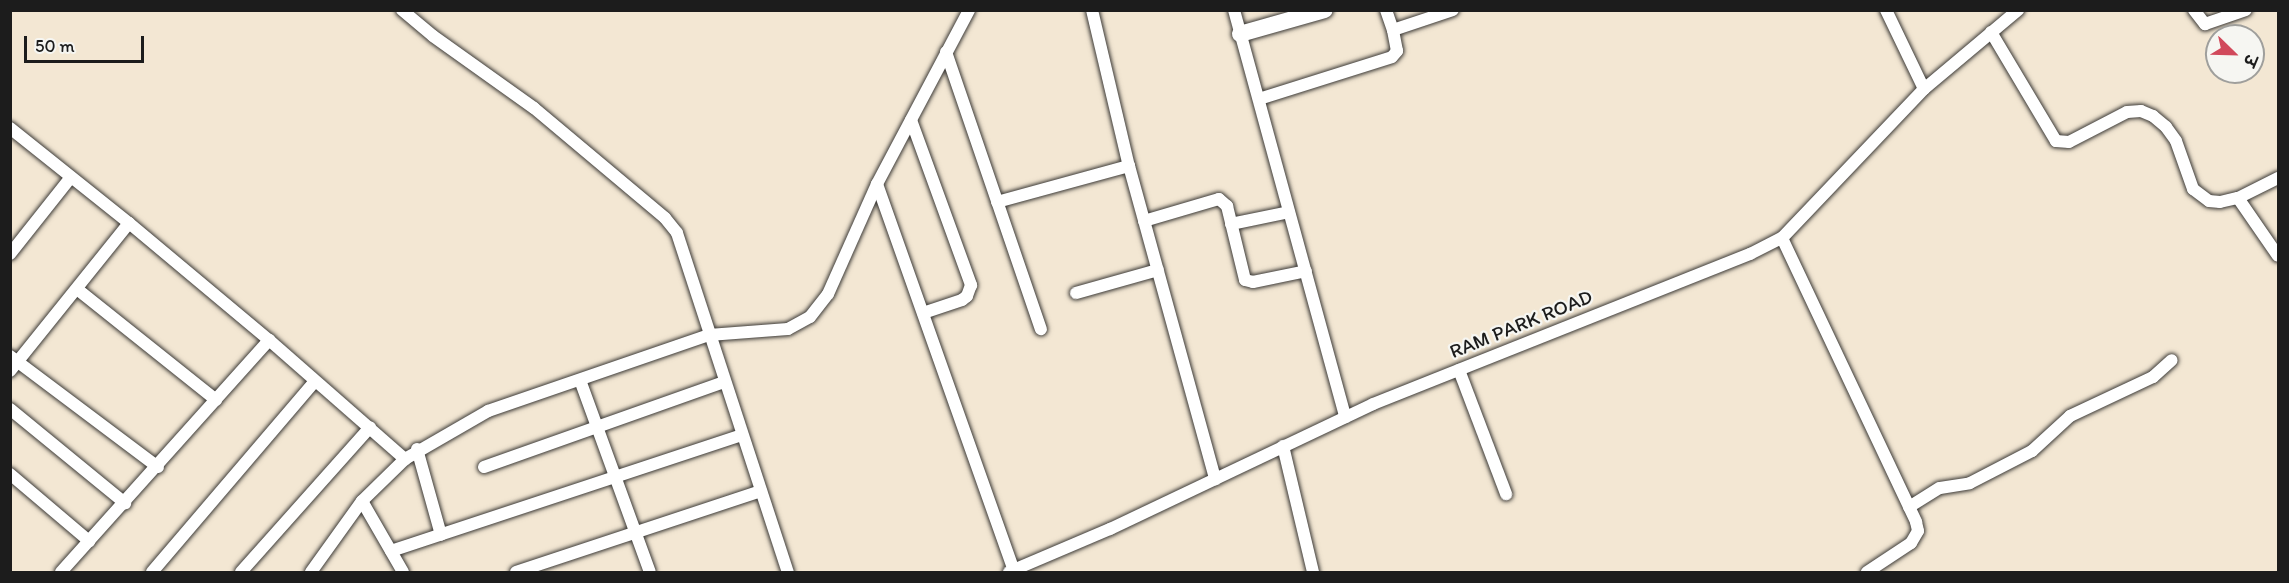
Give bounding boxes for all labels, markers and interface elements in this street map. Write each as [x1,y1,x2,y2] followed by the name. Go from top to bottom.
[27,24,147,62] scale bar
[2205,24,2265,84] north arrow
[35,35,75,57] text: 50 m
[2239,52,2261,69] text: उ
[1447,285,1595,363] street label: RAM PARK ROAD

